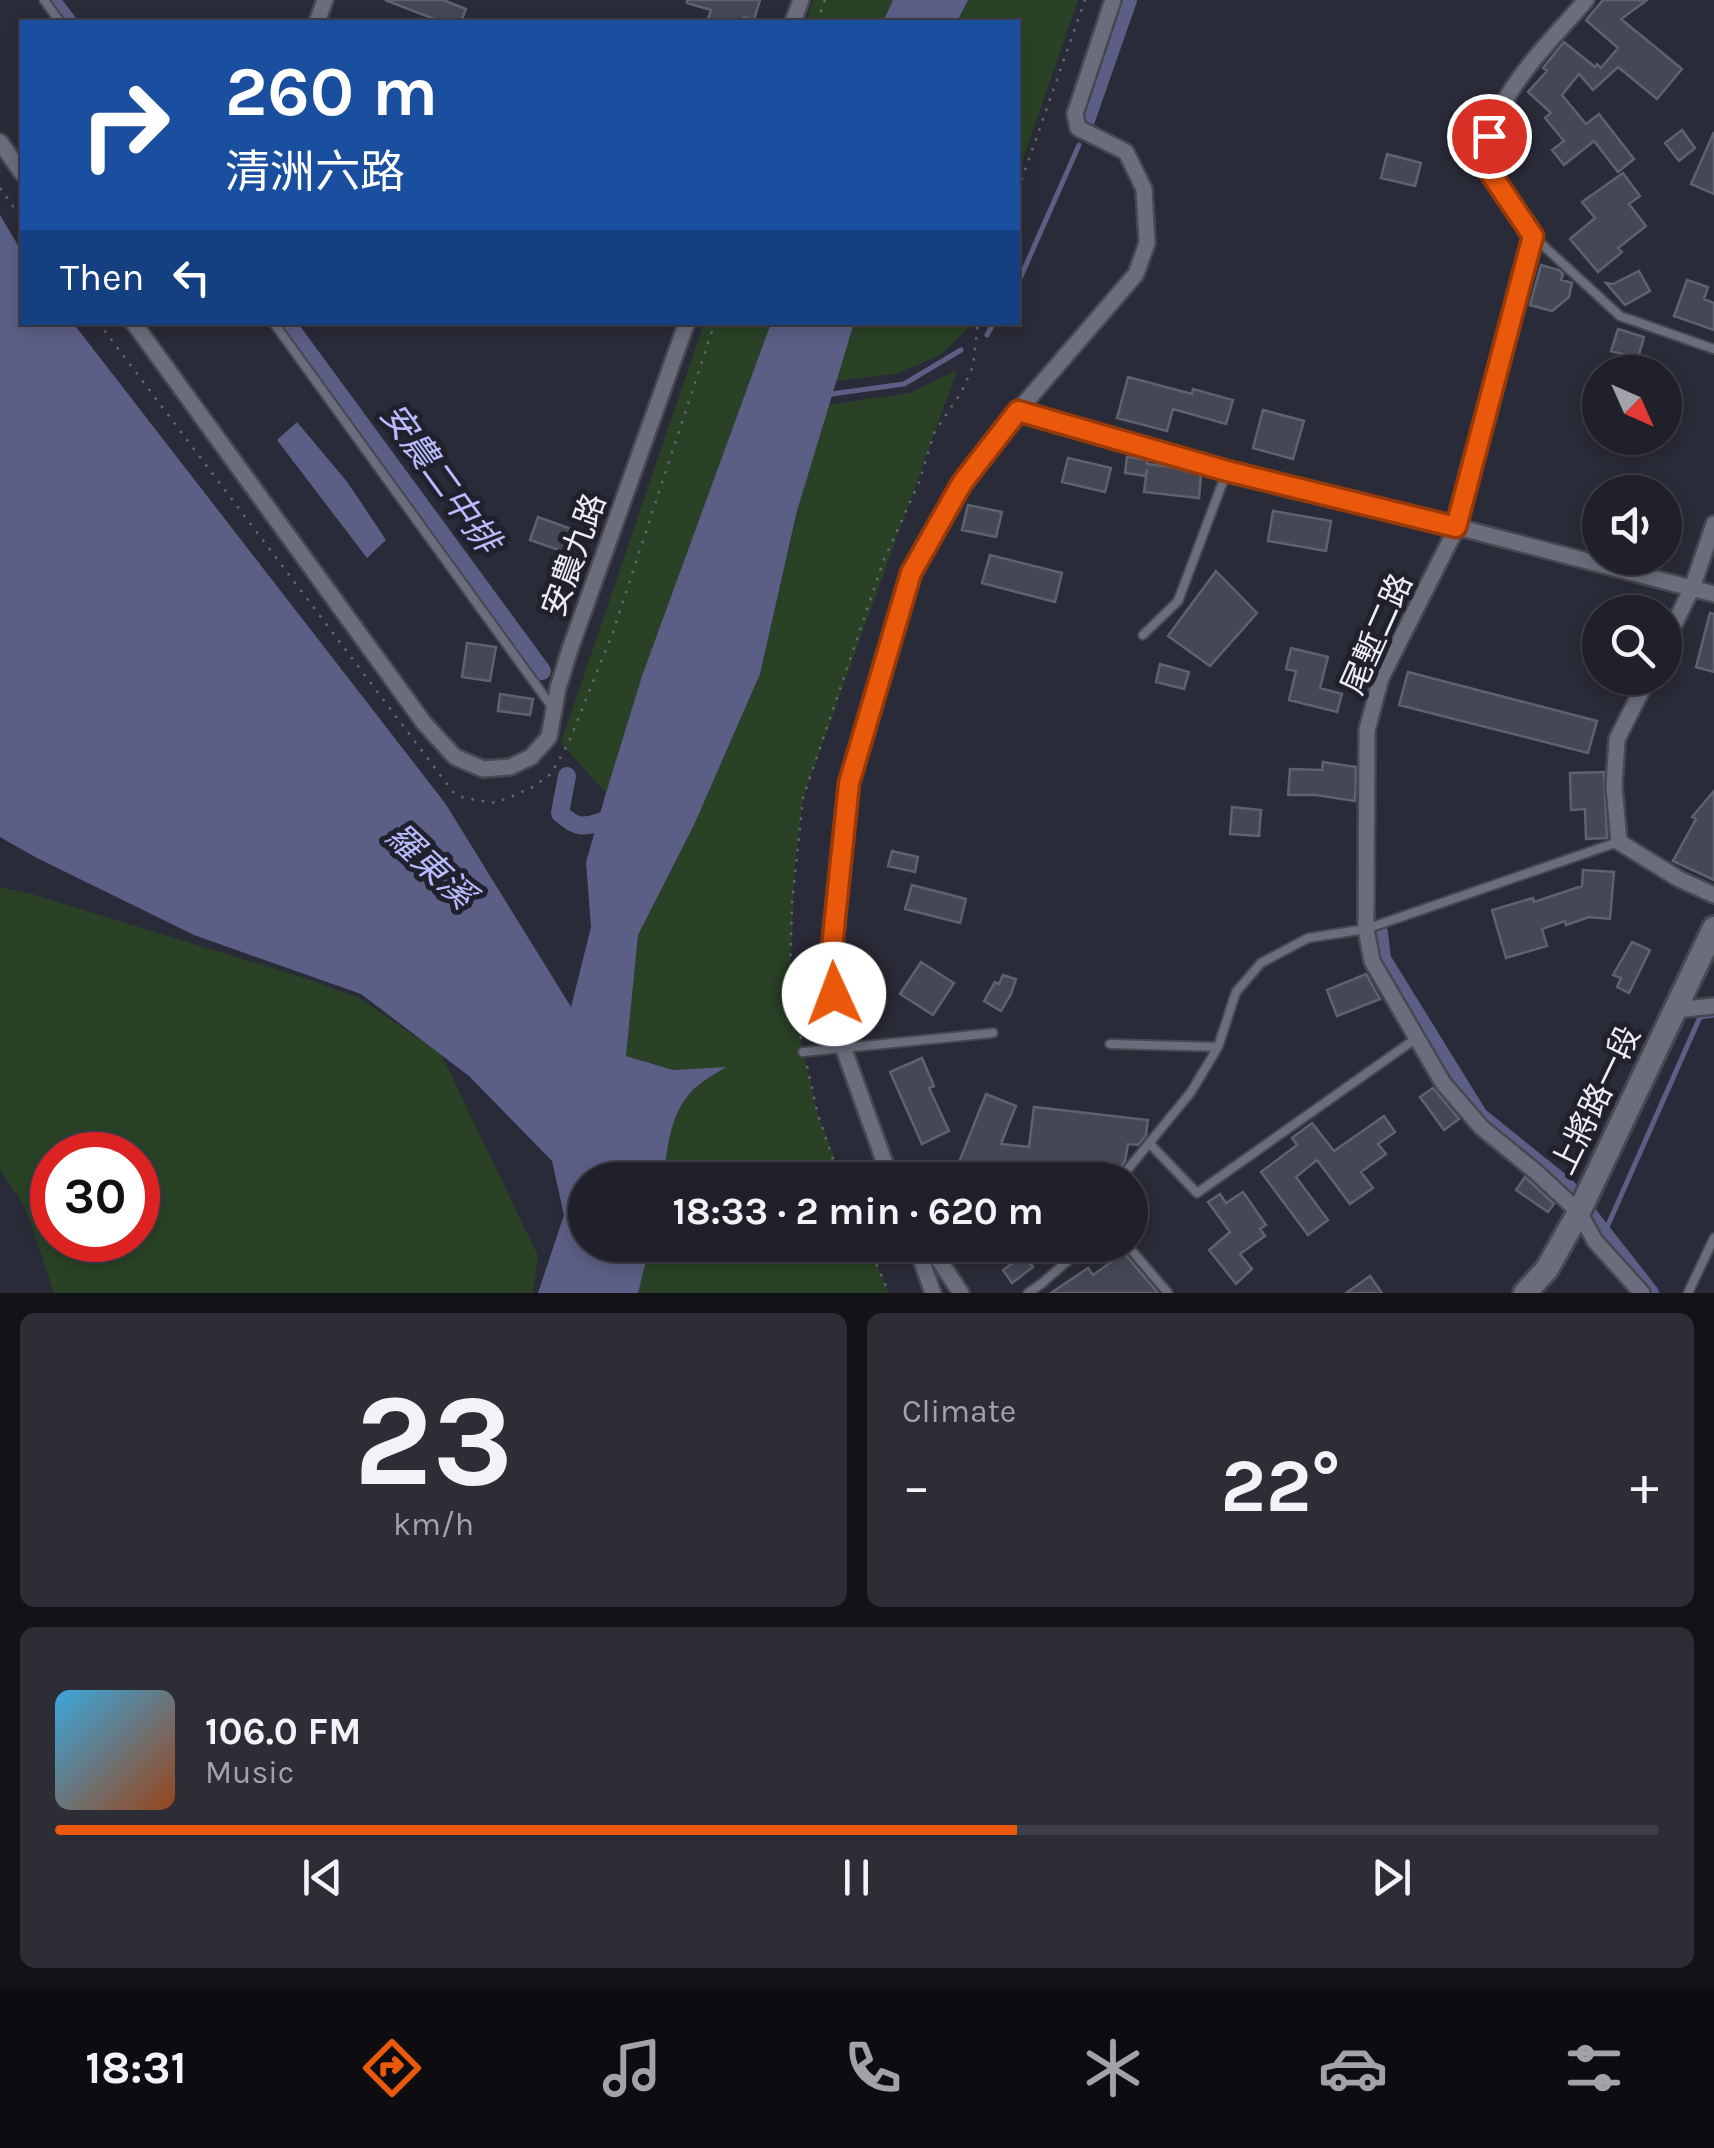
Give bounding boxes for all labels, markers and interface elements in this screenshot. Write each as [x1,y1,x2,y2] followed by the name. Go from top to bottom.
[225,51,438,133] text: 260 m
[60,60,190,190] icon: right
[1447,94,1532,179] pin
[1462,109,1517,164] icon: arrive
[225,146,405,198] text: 清洲六路
[164,250,219,305] icon: left
[60,255,144,300] text: Then
[1582,355,1682,455] north arrow
[1582,355,1682,695] map controls
[372,395,510,564] water label: 安農二中排
[1582,475,1682,575] button: sound
[535,489,613,621] street label: 安農九路
[1334,568,1420,700] street label: 尾塹二路
[1582,595,1682,695] button: search
[378,815,486,920] water label: 羅東溪
[782,942,886,1046] position arrow
[1544,1020,1648,1180] street label: 上將路一段
[30,1132,160,1262] speed limit sign: 30
[673,1189,1044,1234] text: 18:33 · 2 min · 620 m
[354,1365,513,1517] text: 23
[902,1393,1016,1430] text: Climate
[1221,1442,1340,1530] text: 22°
[902,1454,931,1518] text: −
[1630,1454,1659,1518] text: +
[393,1506,474,1543] text: km/h
[205,1709,361,1754] text: 106.0 FM
[205,1754,294,1791] text: Music
[295,1850,350,1905] icon: previous
[829,1850,884,1905] icon: pause
[1364,1850,1419,1905] icon: next
[357,2033,427,2103] icon: directions
[597,2033,667,2103] icon: music
[838,2033,908,2103] icon: phone
[1078,2033,1148,2103] icon: climate
[1318,2033,1388,2103] icon: car
[1559,2033,1629,2103] icon: filters
[85,2042,186,2094] text: 18:31

